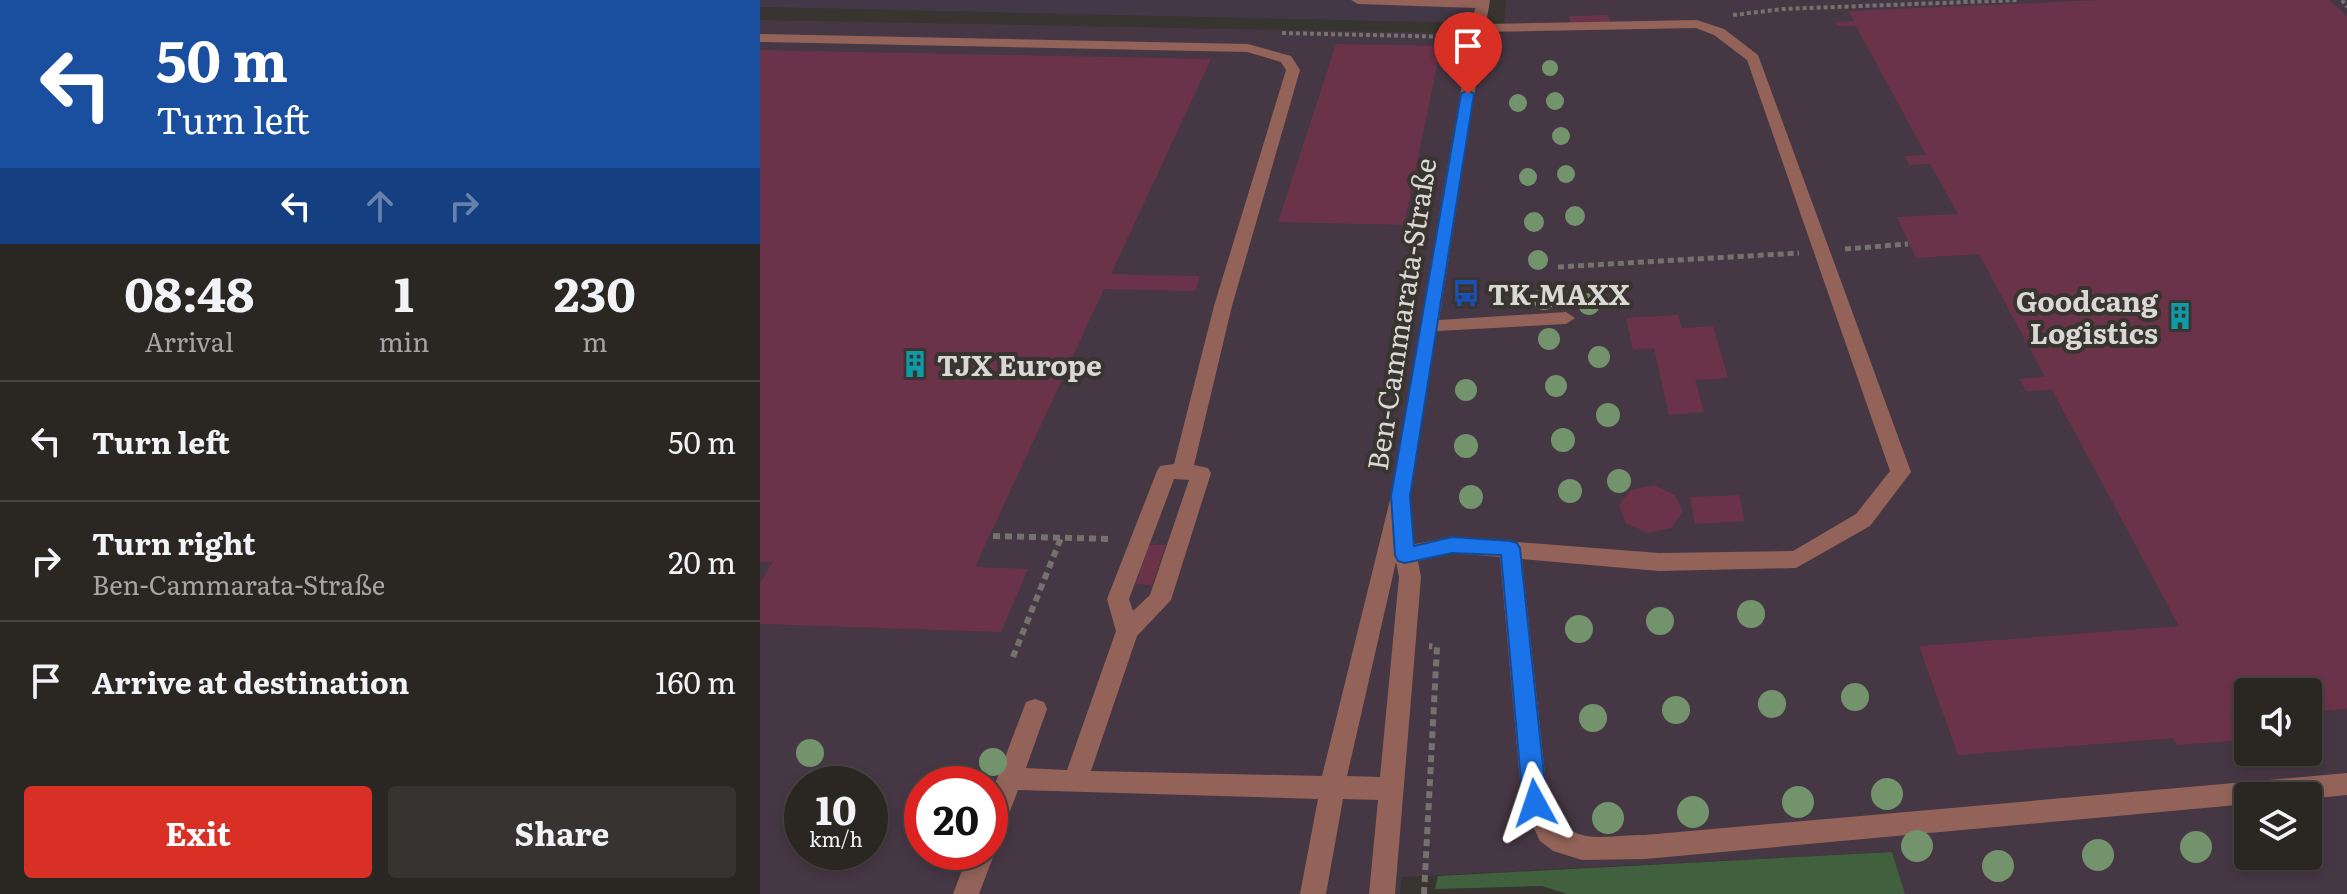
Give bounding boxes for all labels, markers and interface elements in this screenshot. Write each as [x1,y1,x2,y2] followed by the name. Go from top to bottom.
[1434,12,1502,94] pin
[156,16,288,99] text: 50 m
[1446,24,1490,68] icon: arrive
[24,32,128,136] icon: left
[156,92,310,145] text: Turn left
[1355,155,1445,473] street label: Ben-Cammarata-Straße
[274,184,318,228] icon: left
[358,184,402,228] icon: ahead
[442,184,486,228] icon: right
[124,256,254,327] text: 08:48
[394,256,414,327] text: 1
[554,256,636,327] text: 230
[1488,272,1630,314] place label: TK-MAXX
[1451,278,1481,308] bus stop icon: TK-MAXX
[2016,279,2159,353] place label: Goodcang Logistics
[2165,301,2195,331] building icon: Goodcang Logistics
[145,321,234,360] text: Arrival
[378,321,429,360] text: min
[582,321,607,360] text: m
[937,343,1102,385] place label: TJX Europe
[900,349,930,379] building icon: TJX Europe
[24,419,68,463] icon: left
[92,419,230,463] text: Turn left
[668,419,736,463] text: 50 m
[92,520,256,564] text: Turn right
[24,539,68,583] icon: right
[668,539,736,583] text: 20 m
[92,564,385,603] text: Ben-Cammarata-Straße
[24,659,68,703] icon: arrive
[92,659,409,703] text: Arrive at destination
[655,659,736,703] text: 160 m
[2234,678,2322,870] map controls
[2234,678,2322,766] button: sound
[1493,761,1577,845] position arrow
[904,766,1008,870] speed limit sign: 20
[815,778,857,837] text: 10
[2234,782,2322,870] button: layers
[24,786,372,878] button: Exit
[388,786,736,878] button: Share
[809,823,863,853] text: km/h

